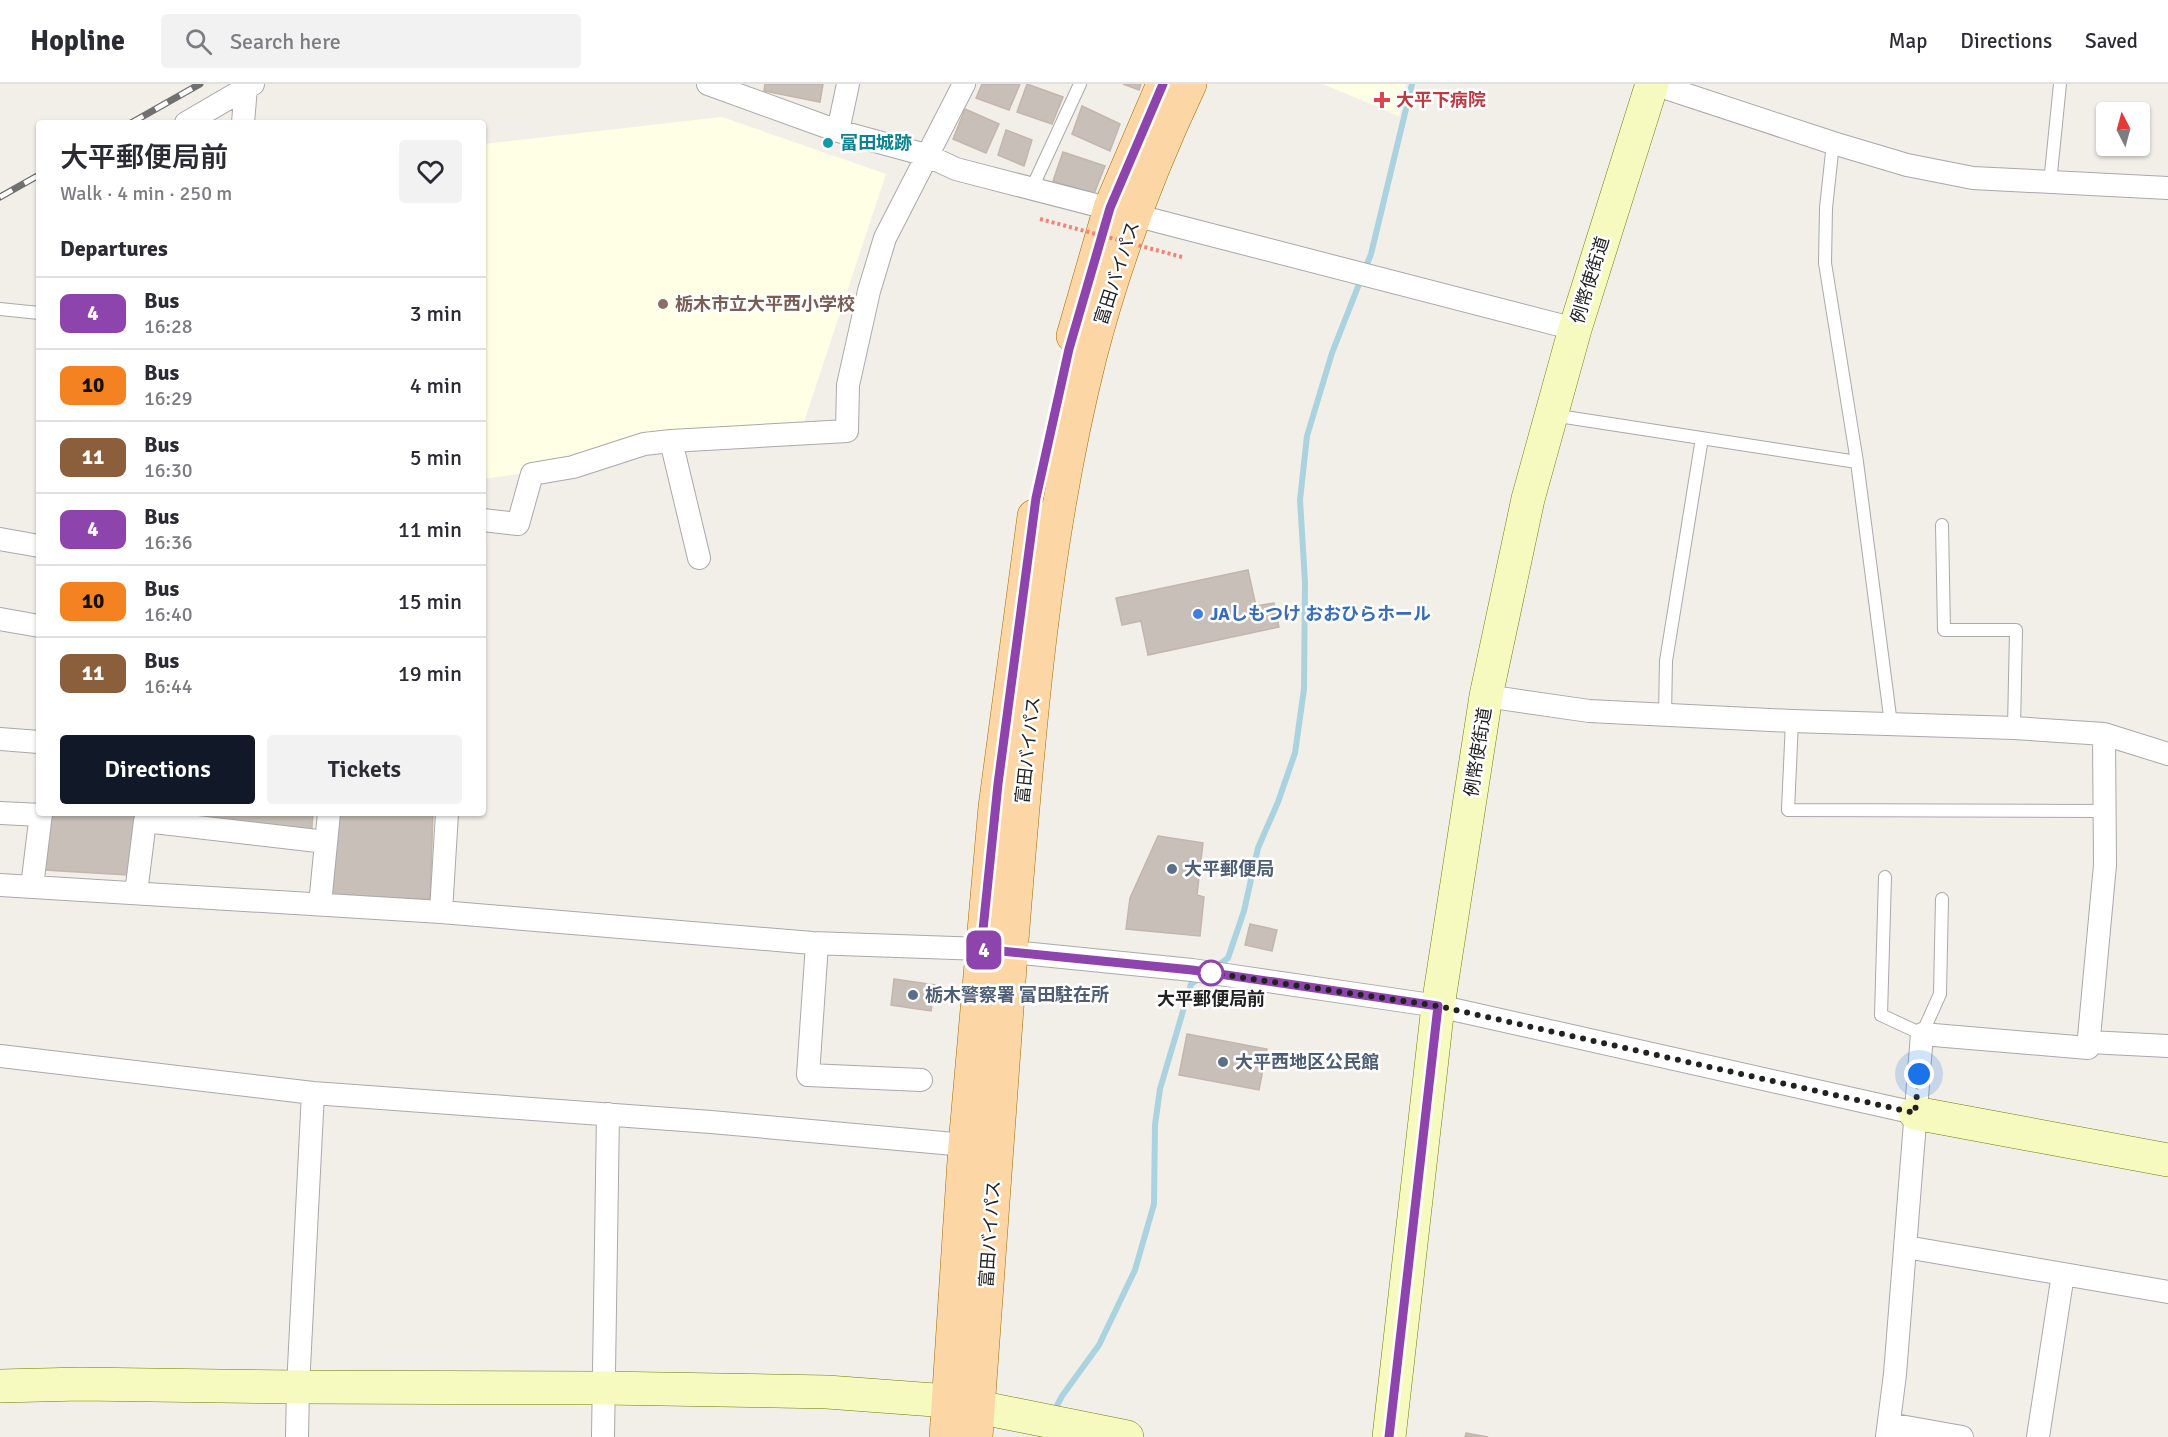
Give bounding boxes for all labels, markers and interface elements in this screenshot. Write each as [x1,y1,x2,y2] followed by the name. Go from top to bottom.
[161,14,581,68] search box
[30,24,125,58] text: Hopline
[182,25,215,58] icon: search
[230,28,341,55] text: Search here
[1889,28,1927,54] text: Map
[1960,28,2052,54] text: Directions
[2085,28,2138,54] text: Saved
[1396,89,1486,111] place label: 大平下病院
[1373,91,1391,109] marker: 大平下病院
[2096,102,2150,156] north arrow
[2096,102,2150,156] map controls
[840,132,912,154] place label: 富田城跡
[821,136,835,150] marker: 富田城跡
[399,140,462,203] button: heart
[60,141,228,175] text: 大平郵便局前
[60,181,232,206] text: Walk · 4 min · 250 m
[1090,218,1144,328] street label: 富田バイパス
[1566,234,1614,326] street label: 例幣使街道
[60,235,168,262] text: Departures
[144,287,179,314] text: Bus
[675,293,855,315] place label: 栃木市立大平西小学校
[656,297,670,311] marker: 栃木市立大平西小学校
[87,300,99,326] text: 4
[410,300,462,327] text: 3 min
[144,314,193,339] text: 16:28
[144,359,179,386] text: Bus
[82,372,104,398] text: 10
[410,372,462,399] text: 4 min
[144,386,193,411] text: 16:29
[144,431,179,458] text: Bus
[82,444,104,470] text: 11
[410,444,462,471] text: 5 min
[144,458,193,483] text: 16:30
[144,503,179,530] text: Bus
[87,516,99,542] text: 4
[398,516,462,543] text: 11 min
[144,530,193,555] text: 16:36
[144,575,179,602] text: Bus
[82,588,104,614] text: 10
[398,588,462,615] text: 15 min
[144,602,193,627] text: 16:40
[1210,603,1431,625] place label: JAしもつけ おおひらホール
[1191,607,1205,621] marker: JAしもつけ おおひらホール
[144,647,179,674] text: Bus
[82,660,104,686] text: 11
[398,660,462,687] text: 19 min
[144,674,193,699] text: 16:44
[1011,695,1045,805] street label: 富田バイパス
[1460,706,1496,798] street label: 例幣使街道
[60,735,255,804] button: Directions
[267,735,462,804] button: Tickets
[1184,858,1274,880] place label: 大平郵便局
[1165,862,1179,876] marker: 大平郵便局
[964,930,1004,970] line badge: 4
[978,937,990,963] text: 4
[1198,960,1224,986] marker: 大平郵便局前
[925,984,1109,1006] place label: 栃木警察署 富田駐在所
[906,988,920,1002] marker: 栃木警察署 富田駐在所
[1157,988,1265,1010] place label: 大平郵便局前
[1235,1051,1379,1073] place label: 大平西地区公民館
[1216,1055,1230,1069] marker: 大平西地区公民館
[1904,1059,1934,1089] your location
[975,1180,1005,1288] street label: 富田バイパス

